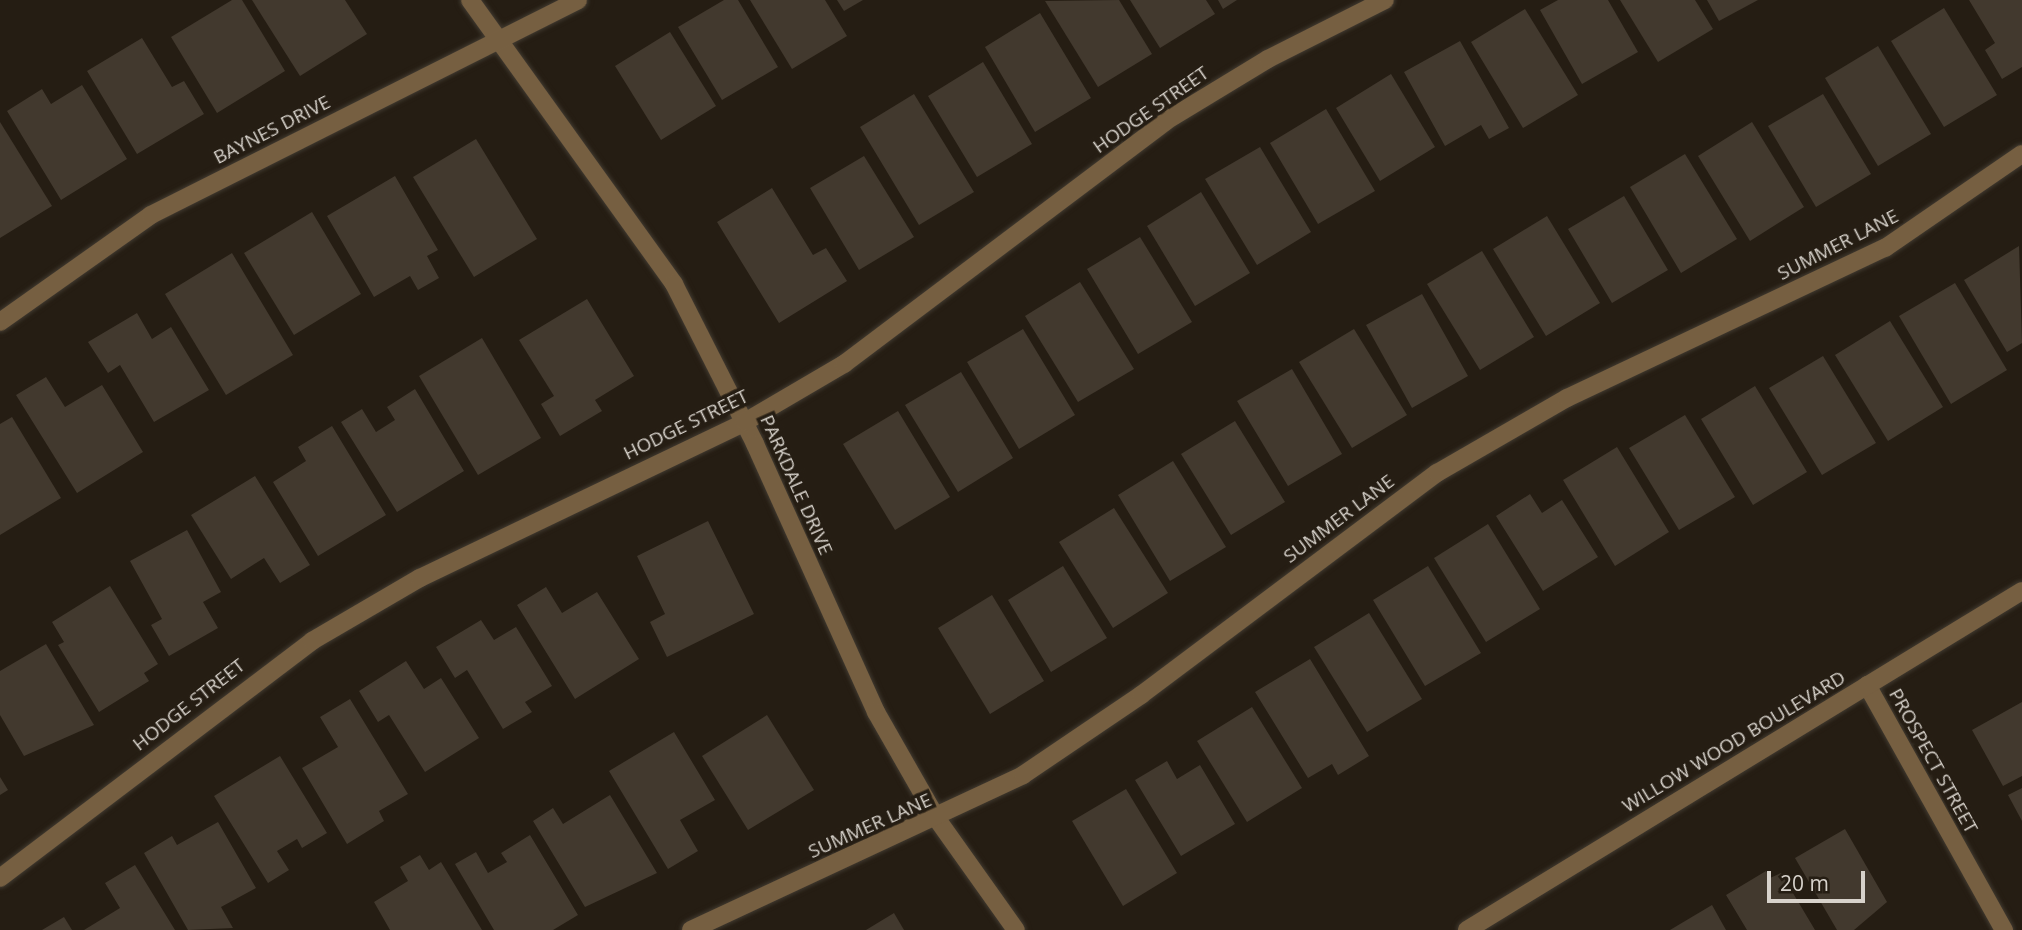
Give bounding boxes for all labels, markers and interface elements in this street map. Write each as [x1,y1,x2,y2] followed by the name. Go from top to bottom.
[1089,62,1213,158] street label: HODGE STREET
[210,91,334,169] street label: BAYNES DRIVE
[1774,205,1902,285] street label: SUMMER LANE
[620,385,752,465] street label: HODGE STREET
[755,412,837,558] street label: PARKDALE DRIVE
[1279,470,1399,568] street label: SUMMER LANE
[128,654,250,756] street label: HODGE STREET
[1618,666,1850,818] street label: WILLOW WOOD BOULEVARD
[1884,685,1982,837] street label: PROSPECT STREET
[805,789,935,863] street label: SUMMER LANE
[1770,856,1868,900] scale bar
[1780,869,1829,897] text: 20 m

